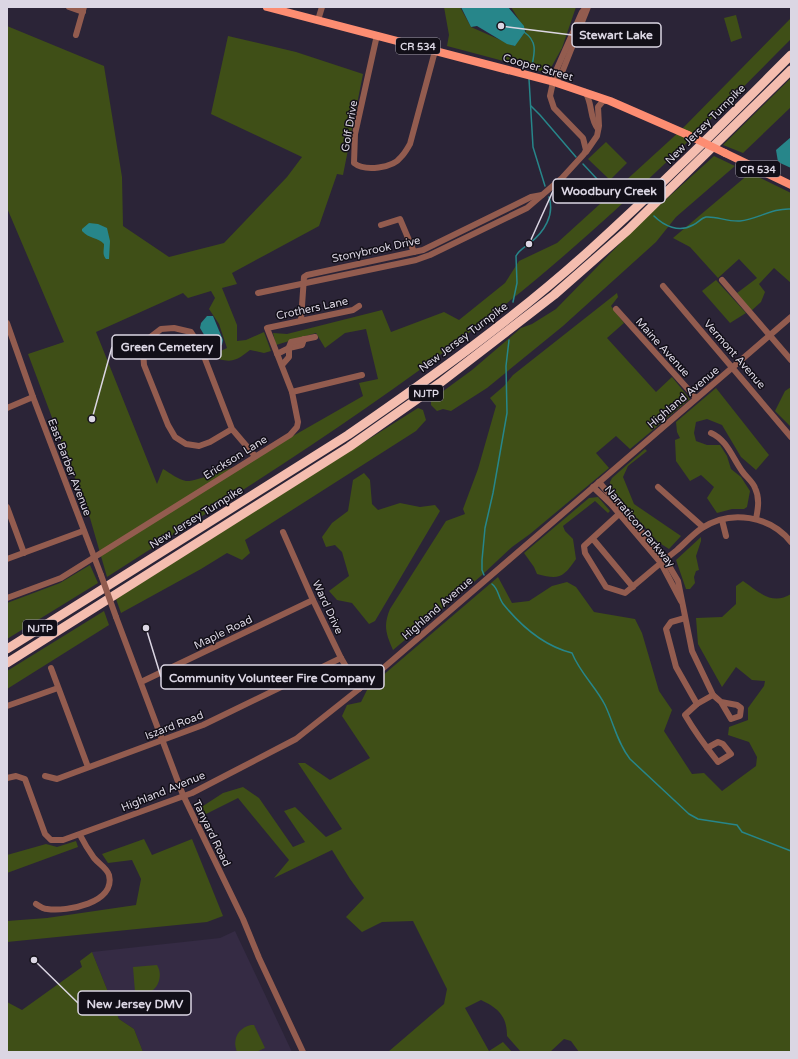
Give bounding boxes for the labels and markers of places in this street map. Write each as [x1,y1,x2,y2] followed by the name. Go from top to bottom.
[572,23,661,47] callout: Stewart Lake
[553,179,665,203] callout: Woodbury Creek
[112,335,221,359] callout: Green Cemetery
[161,665,384,689] callout: Community Volunteer Fire Company
[78,991,191,1015] callout: New Jersey DMV

